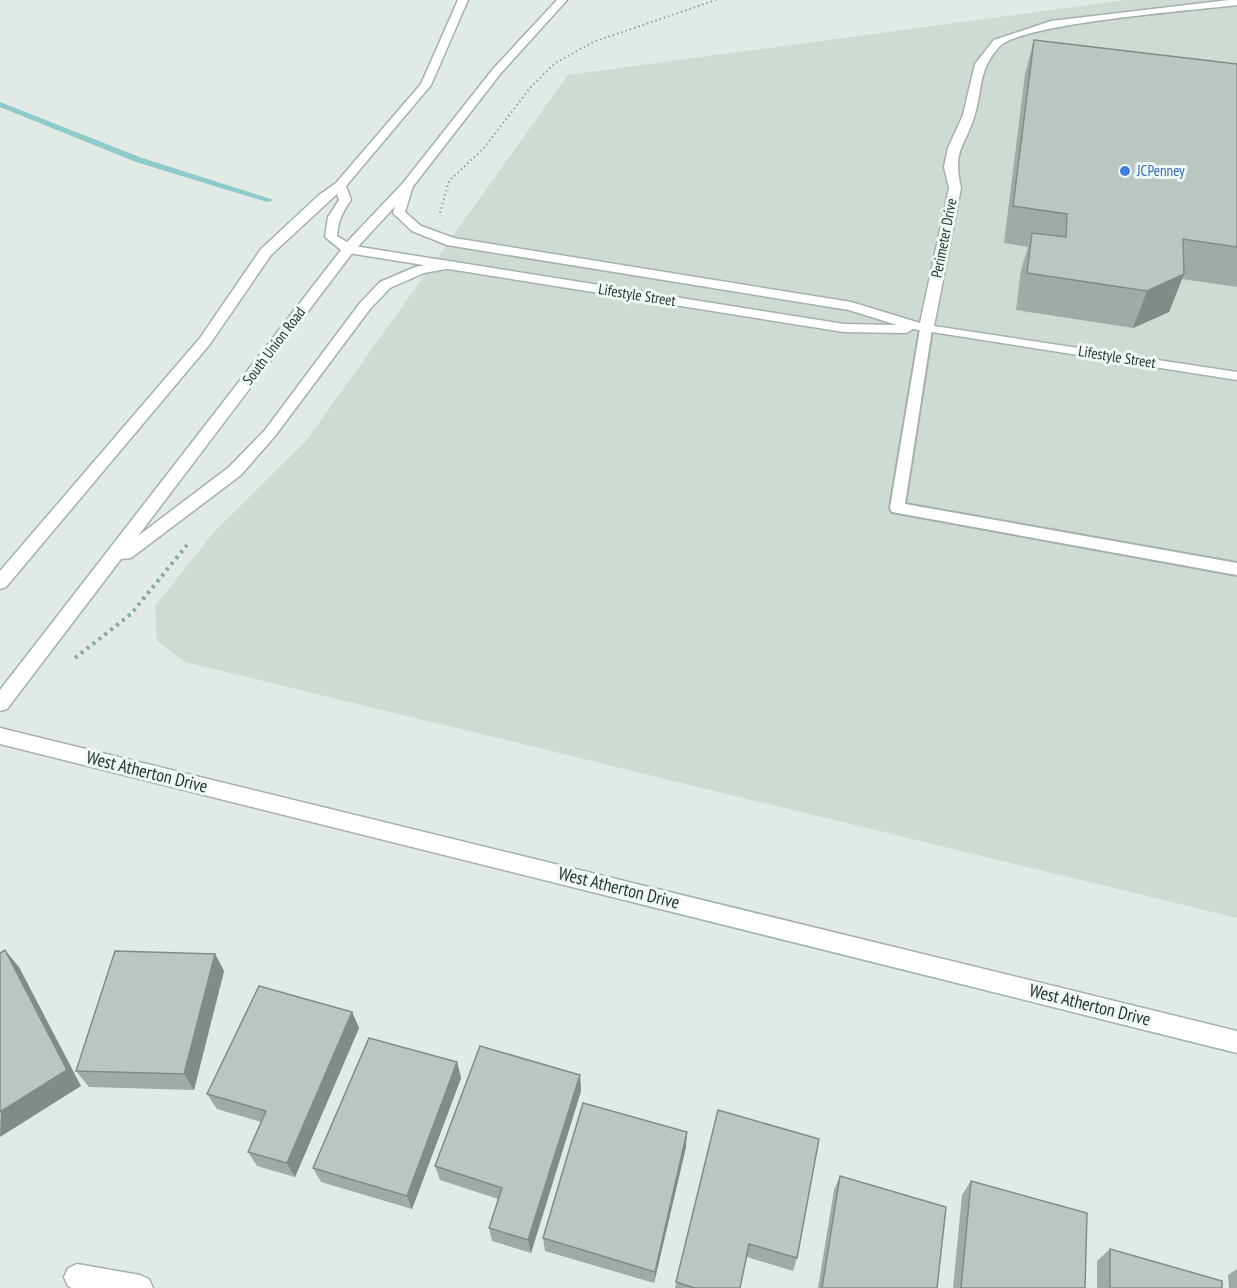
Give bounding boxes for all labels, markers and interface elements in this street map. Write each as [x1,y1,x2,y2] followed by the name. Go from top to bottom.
[1136,161,1185,180] place label: JCPenney
[1118,164,1132,178] marker: JCPenney
[926,197,961,279] street label: Perimeter Drive
[597,279,677,310] street label: Lifestyle Street
[238,303,309,388] street label: South Union Road
[1077,341,1157,372] street label: Lifestyle Street
[84,745,210,798] street label: West Atherton Drive
[556,861,682,914] street label: West Atherton Drive
[1027,978,1153,1031] street label: West Atherton Drive

